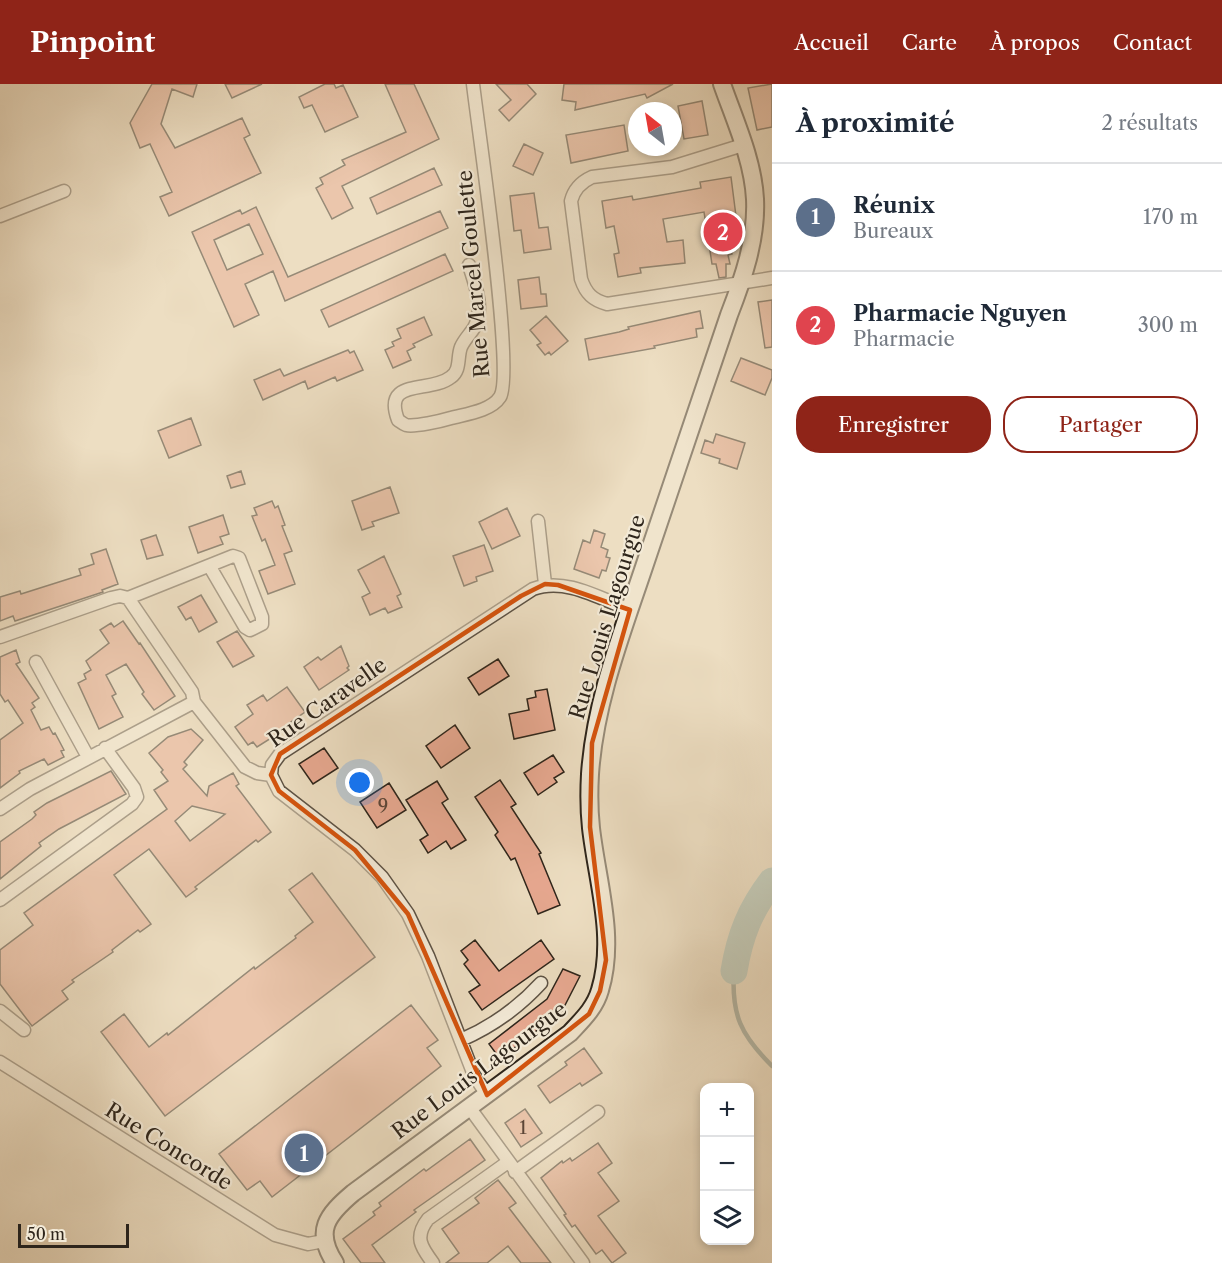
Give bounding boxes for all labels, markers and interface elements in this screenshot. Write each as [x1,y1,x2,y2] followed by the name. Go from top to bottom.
[30,25,155,59] text: Pinpoint
[794,30,869,55] text: Accueil
[902,30,957,55] text: Carte
[990,30,1080,55] text: À propos
[1113,30,1192,55] text: Contact
[628,102,682,156] north arrow
[796,107,955,139] text: À proximité
[1101,111,1198,135] text: 2 résultats
[451,169,495,379] street label: Rue Marcel Goulette
[853,192,935,219] text: Réunix
[811,205,820,229] text: 1
[1143,205,1198,229] text: 170 m
[704,210,742,254] pin: 2
[853,219,933,243] text: Bureaux
[853,300,1067,327] text: Pharmacie Nguyen
[810,313,821,337] text: 2
[1138,313,1198,337] text: 300 m
[853,327,955,351] text: Pharmacie
[796,396,991,453] button: Enregistrer
[1003,396,1198,453] button: Partager
[564,512,650,722] street label: Rue Louis Lagourgue
[263,652,391,752] street label: Rue Caravelle
[345,768,374,797] your location
[378,795,388,817] house number: 9
[387,996,571,1144] street label: Rue Louis Lagourgue
[700,1083,754,1245] map controls
[700,1083,754,1137] button: +
[101,1097,237,1195] street label: Rue Concorde
[519,1117,527,1139] house number: 1
[284,1130,324,1176] pin: 1
[700,1137,754,1191] button: −
[700,1191,754,1245] button: layers
[18,1221,129,1248] scale bar
[27,1224,65,1244] text: 50 m

